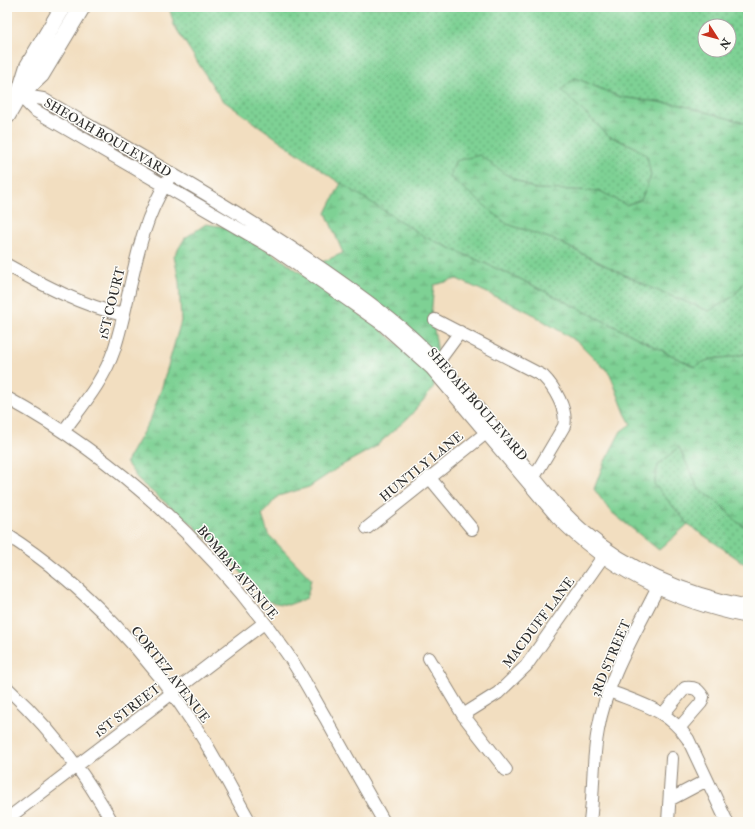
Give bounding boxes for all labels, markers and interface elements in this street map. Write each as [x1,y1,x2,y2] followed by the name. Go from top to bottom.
[697,18,737,58] north arrow
[716,35,733,52] text: N
[41,95,174,181] street label: SHEOAH BOULEVARD
[95,265,129,341] street label: 1ST COURT
[424,345,531,464] street label: SHEOAH BOULEVARD
[377,428,466,505] street label: HUNTLY LANE
[193,523,281,623] street label: BOMBAY AVENUE
[499,574,578,671] street label: MACDUFF LANE
[587,617,634,699] street label: 3RD STREET
[127,623,213,726] street label: CORTEZ AVENUE
[91,680,164,741] street label: 1ST STREET

